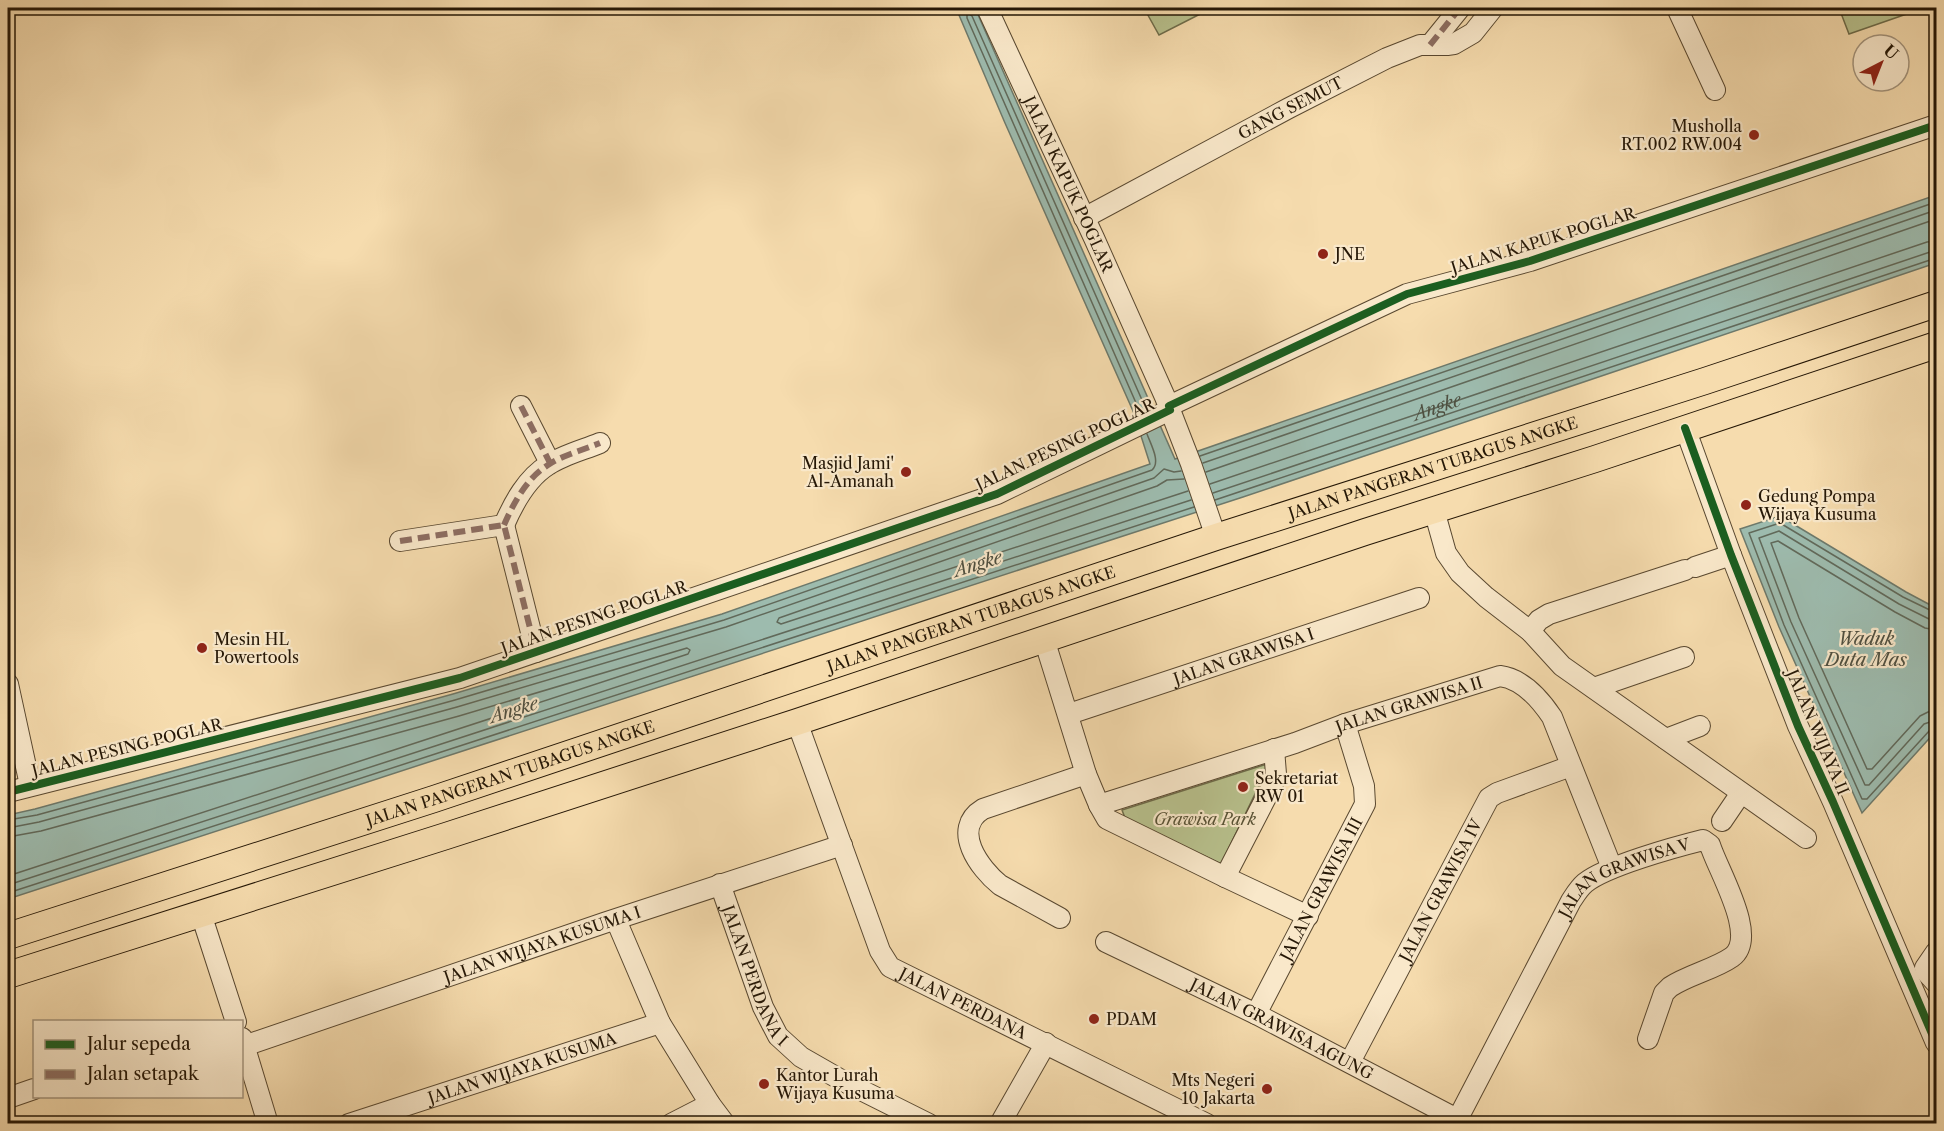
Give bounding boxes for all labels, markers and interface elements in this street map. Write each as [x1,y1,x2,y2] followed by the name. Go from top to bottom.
[1851,33,1911,93] north arrow
[1880,40,1903,64] text: U
[1234,72,1346,144] street label: GANG SEMUT
[1018,90,1118,276] street label: JALAN KAPUK POGLAR
[1621,116,1743,154] place label: Musholla RT.002 RW.004
[1747,128,1761,142] marker: Musholla RT.002 RW.004
[1446,202,1639,278] street label: JALAN KAPUK POGLAR
[1332,244,1365,264] place label: JNE
[1316,247,1330,261] marker: JNE
[1408,388,1466,427] water label: Angke
[969,393,1159,496] street label: JALAN PESING POGLAR
[1283,412,1580,524] street label: JALAN PANGERAN TUBAGUS ANGKE
[802,453,894,491] place label: Masjid Jami' Al-Amanah
[899,465,913,479] marker: Masjid Jami' Al-Amanah
[1757,486,1877,524] place label: Gedung Pompa Wijaya Kusuma
[1739,498,1753,512] marker: Gedung Pompa Wijaya Kusuma
[948,546,1006,583] water label: Angke
[822,561,1118,678] street label: JALAN PANGERAN TUBAGUS ANGKE
[495,575,691,659] street label: JALAN PESING POGLAR
[1168,623,1317,690] street label: JALAN GRAWISA I
[1823,628,1907,671] water label: Waduk Duta Mas
[214,629,299,667] place label: Mesin HL Powertools
[195,641,209,655] marker: Mesin HL Powertools
[1781,663,1853,798] street label: JALAN WIJAYA II
[1330,672,1485,738] street label: JALAN GRAWISA II
[484,692,542,729] water label: Angke
[27,713,226,781] street label: JALAN PESING POGLAR
[361,716,657,831] street label: JALAN PANGERAN TUBAGUS ANGKE
[1255,768,1338,806] place label: Sekretariat RW 01
[1236,780,1250,794] marker: Sekretariat RW 01
[1154,809,1257,829] park label: Grawisa Park
[1274,814,1366,967] street label: JALAN GRAWISA III
[1393,815,1486,968] street label: JALAN GRAWISA IV
[1553,834,1692,924] street label: JALAN GRAWISA V
[717,900,792,1050] street label: JALAN PERDANA I
[438,902,643,988] street label: JALAN WIJAYA KUSUMA I
[893,962,1031,1044] street label: JALAN PERDANA
[1184,973,1377,1084] street label: JALAN GRAWISA AGUNG
[1106,1009,1157,1029] place label: PDAM
[1087,1012,1101,1026] marker: PDAM
[33,1020,243,1098] legend
[422,1028,620,1109] street label: JALAN WIJAYA KUSUMA
[84,1033,191,1055] text: Jalur sepeda
[84,1063,200,1085] text: Jalan setapak
[775,1065,895,1103] place label: Kantor Lurah Wijaya Kusuma
[1172,1070,1256,1108] place label: Mts Negeri 10 Jakarta
[757,1077,771,1091] marker: Kantor Lurah Wijaya Kusuma
[1260,1082,1274,1096] marker: Mts Negeri 10 Jakarta

